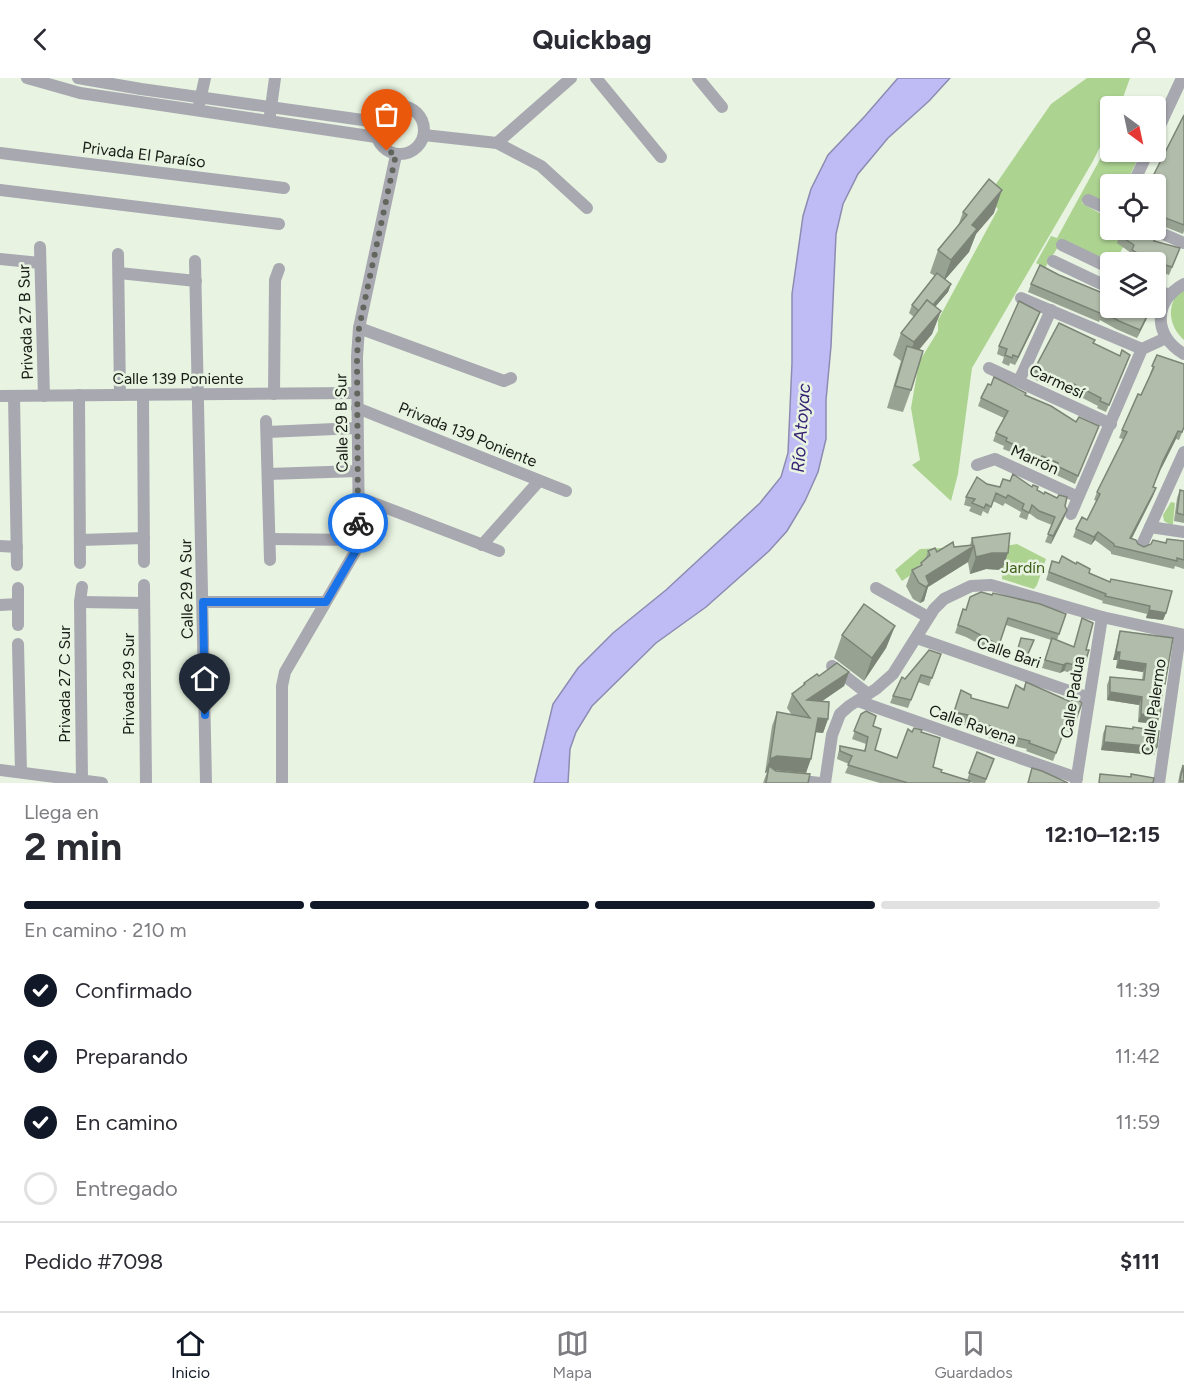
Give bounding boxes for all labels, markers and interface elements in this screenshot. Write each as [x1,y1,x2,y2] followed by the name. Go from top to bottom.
[24,23,57,56] icon: back
[532,23,652,56] text: Quickbag
[1127,23,1160,56] icon: person
[361,89,412,151] pin
[1100,96,1166,162] north arrow
[1100,96,1166,318] map controls
[370,98,403,131] icon: bag
[81,137,207,172] street label: Privada El Paraíso
[1100,174,1166,240] button: locate
[1100,252,1166,318] button: layers
[14,263,37,380] street label: Privada 27 B Sur
[1026,360,1089,403] street label: Carmesí
[112,369,244,388] street label: Calle 139 Poniente
[331,373,352,473] street label: Calle 29 B Sur
[787,382,815,473] water label: Río Atoyac
[396,398,540,471] street label: Privada 139 Poniente
[1008,440,1062,478] street label: Marrón
[328,493,388,553] courier
[342,507,375,540] icon: bike
[176,538,197,639] street label: Calle 29 A Sur
[1001,558,1045,577] park label: Jardín
[55,625,74,743] street label: Privada 27 C Sur
[119,632,138,735] street label: Privada 29 Sur
[974,633,1043,672] street label: Calle Bari
[179,653,230,715] pin
[1057,655,1088,740] street label: Calle Padua
[1137,658,1170,757] street label: Calle Palermo
[188,662,221,695] icon: home
[927,701,1019,748] street label: Calle Ravena
[24,800,99,824] text: Llega en
[1045,821,1160,848] text: 12:10–12:15
[24,823,122,870] text: 2 min
[24,918,187,942] text: En camino · 210 m
[24,974,57,1007] icon: check
[75,977,192,1004] text: Confirmado
[1116,978,1160,1002] text: 11:39
[24,1040,57,1073] icon: check
[75,1043,188,1070] text: Preparando
[1115,1044,1160,1068] text: 11:42
[24,1106,57,1139] icon: check
[75,1109,178,1136] text: En camino
[1116,1110,1160,1134] text: 11:59
[75,1175,178,1202] text: Entregado
[24,1248,163,1275] text: Pedido #7098
[1120,1248,1160,1275] text: $111
[171,1327,210,1382] tab: Inicio
[552,1327,592,1382] tab: Mapa
[934,1327,1013,1382] tab: Guardados

